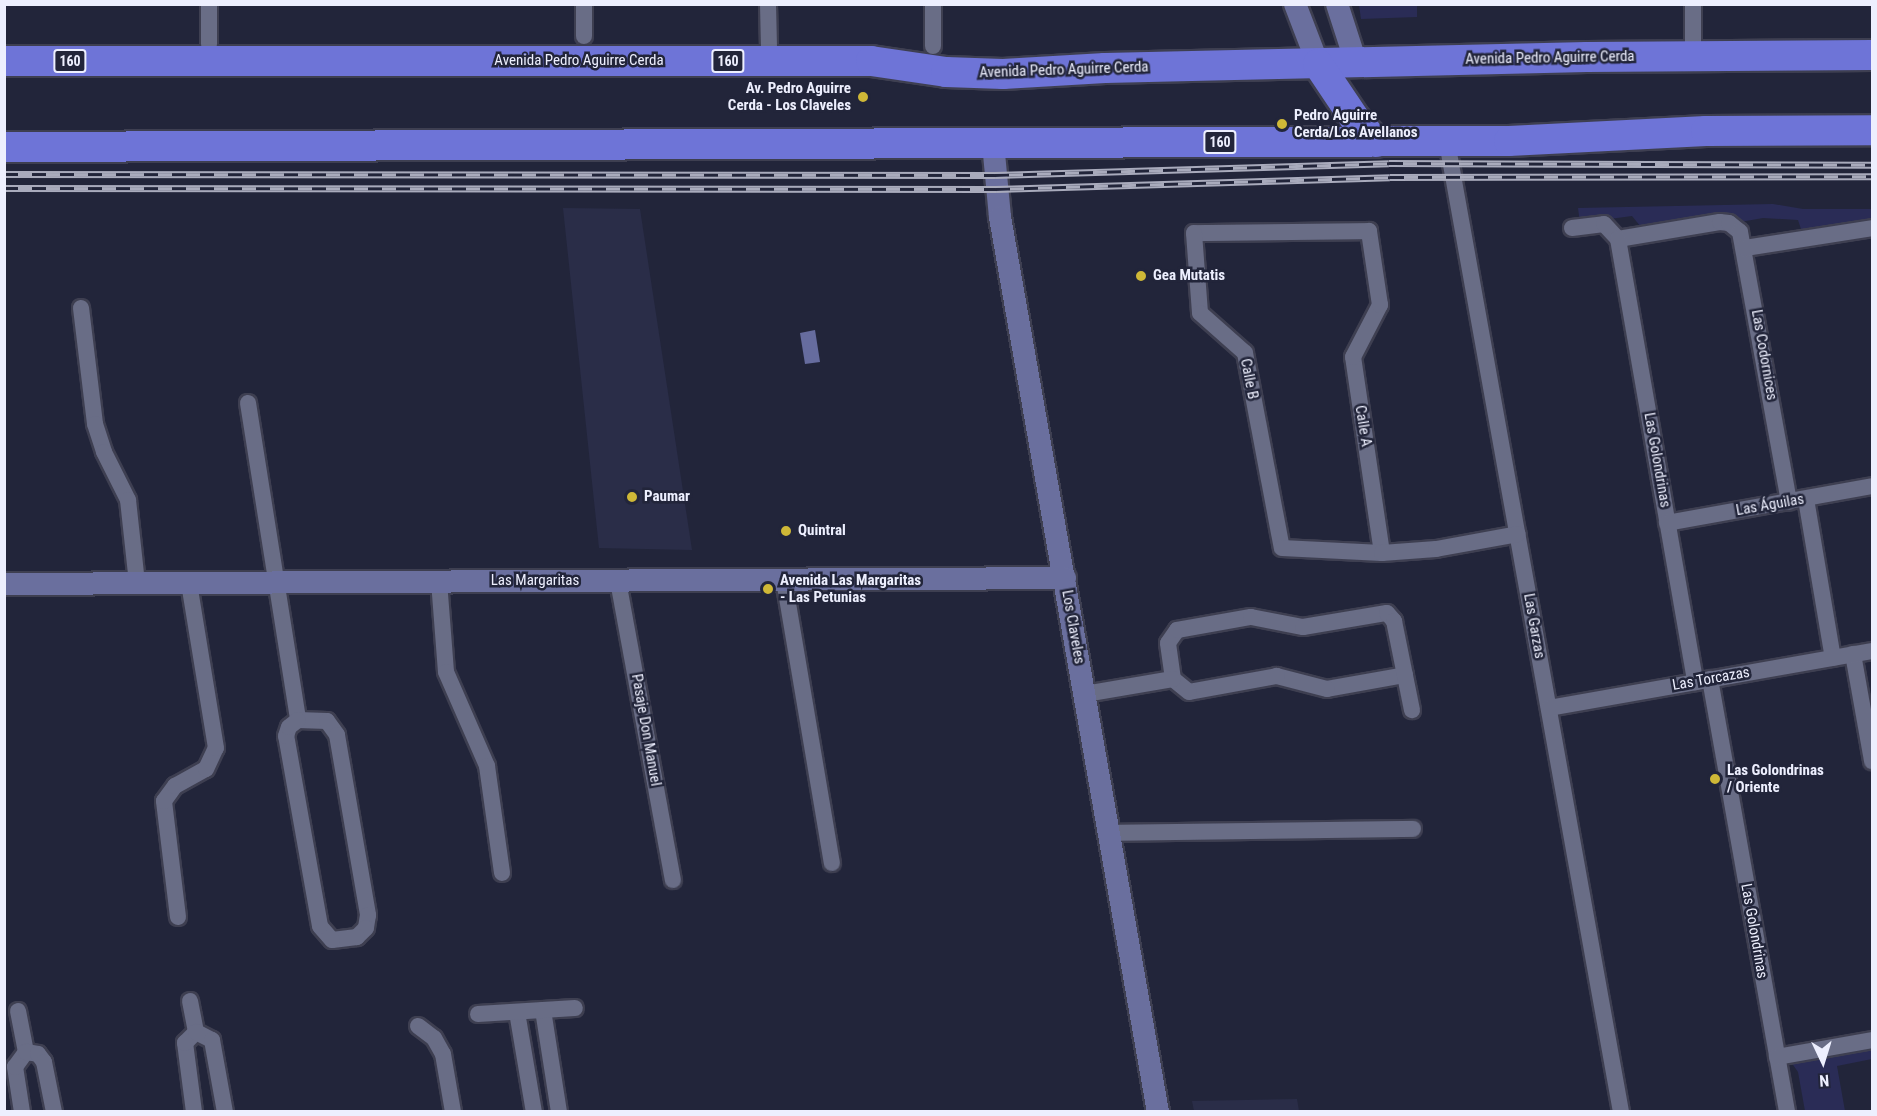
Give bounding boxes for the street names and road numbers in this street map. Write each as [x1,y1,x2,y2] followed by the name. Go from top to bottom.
[1465,48,1635,68] street label: Avenida Pedro Aguirre Cerda
[52,50,88,72] road number: 160
[710,50,746,72] road number: 160
[494,52,664,70] street label: Avenida Pedro Aguirre Cerda
[979,58,1149,82] street label: Avenida Pedro Aguirre Cerda
[1202,131,1238,153] road number: 160
[1747,308,1781,402] street label: Las Codornices
[1236,357,1262,401] street label: Calle B
[1351,404,1375,448] street label: Calle A
[1640,411,1674,509] street label: Las Golondrinas
[1735,490,1805,520] street label: Las Águilas
[491,572,579,590] street label: Las Margaritas
[1058,589,1088,665] street label: Los Claveles
[1519,592,1549,660] street label: Las Garzas
[1671,663,1751,695] street label: Las Torcazas
[627,673,665,787] street label: Pasaje Don Manuel
[1737,882,1771,980] street label: Las Golondrinas

